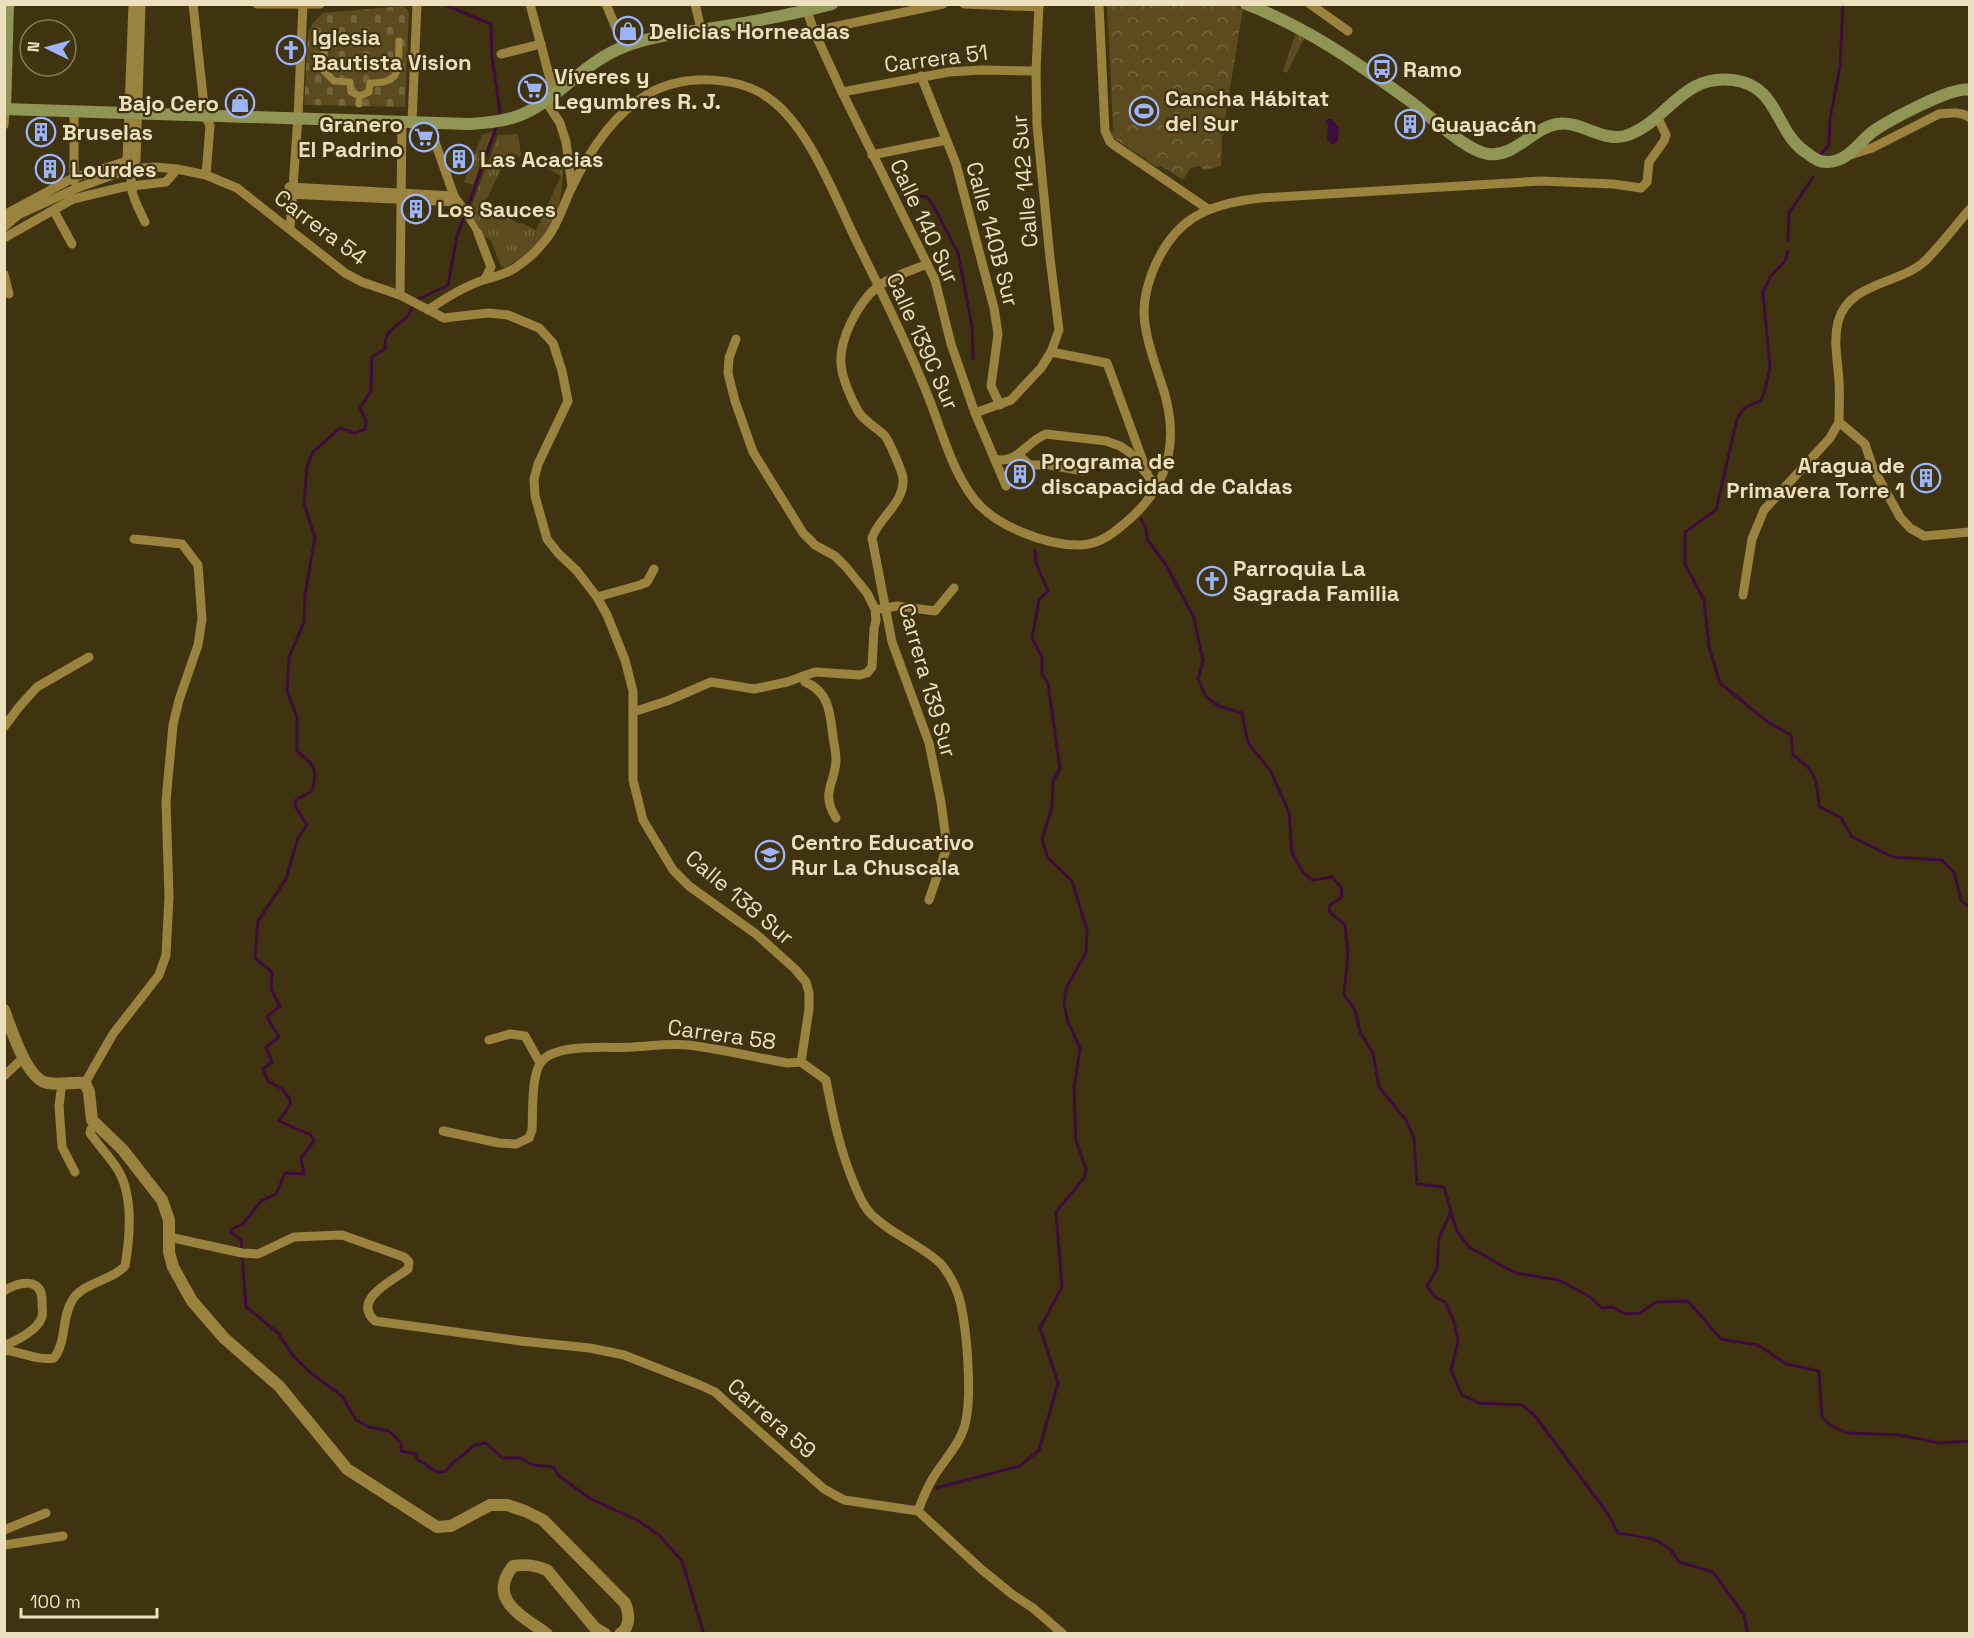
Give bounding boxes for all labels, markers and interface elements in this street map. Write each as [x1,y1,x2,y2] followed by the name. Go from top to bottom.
[612,15,644,47] shop icon: Delicias Horneadas
[649,17,850,45] place label: Delicias Horneadas
[18,18,78,78] north arrow
[312,23,472,76] place label: Iglesia Bautista Vision
[275,34,307,66] church icon: Iglesia Bautista Vision
[883,38,989,78] street label: Carrera 51
[23,40,44,53] text: N
[1366,53,1398,85] bus stop icon: Ramo
[1403,55,1462,83] place label: Ramo
[554,62,721,115] place label: Víveres y Legumbres R. J.
[517,73,549,105] supermarket icon: Víveres y Legumbres R. J.
[1165,84,1329,137] place label: Cancha Hábitat del Sur
[224,87,256,119] shop icon: Bajo Cero
[118,89,219,117] place label: Bajo Cero
[1128,95,1160,127] sports icon: Cancha Hábitat del Sur
[1394,108,1426,140] building icon: Guayacán
[298,110,403,163] place label: Granero El Padrino
[1431,110,1537,138] place label: Guayacán
[1004,113,1044,249] street label: Calle 142 Sur
[25,116,57,148] building icon: Bruselas
[62,118,153,146] place label: Bruselas
[408,121,440,153] supermarket icon: Granero El Padrino
[443,143,475,175] building icon: Las Acacias
[480,145,604,173] place label: Las Acacias
[34,153,66,185] building icon: Lourdes
[884,154,966,288] street label: Calle 140 Sur
[71,155,157,183] place label: Lourdes
[960,159,1026,309] street label: Calle 140B Sur
[269,183,373,271] street label: Carrera 54
[400,193,432,225] building icon: Los Sauces
[437,195,556,223] place label: Los Sauces
[880,268,966,414] street label: Calle 139C Sur
[1041,447,1293,500] place label: Programa de discapacidad de Caldas
[1726,451,1905,504] place label: Aragua de Primavera Torre 1
[1004,458,1036,490] building icon: Programa de discapacidad de Caldas
[1910,462,1942,494] building icon: Aragua de Primavera Torre 1
[1233,554,1400,607] place label: Parroquia La Sagrada Familia
[1196,565,1228,597] church icon: Parroquia La Sagrada Familia
[893,600,963,760] street label: Carrera 139 Sur
[791,828,974,881] place label: Centro Educativo Rur La Chuscala
[754,839,786,871] school or university icon: Centro Educativo Rur La Chuscala
[680,843,800,951] street label: Calle 138 Sur
[666,1013,778,1055] street label: Carrera 58
[722,1372,822,1464] street label: Carrera 59
[21,1581,158,1619] scale bar
[30,1590,81,1613] text: 100 m

